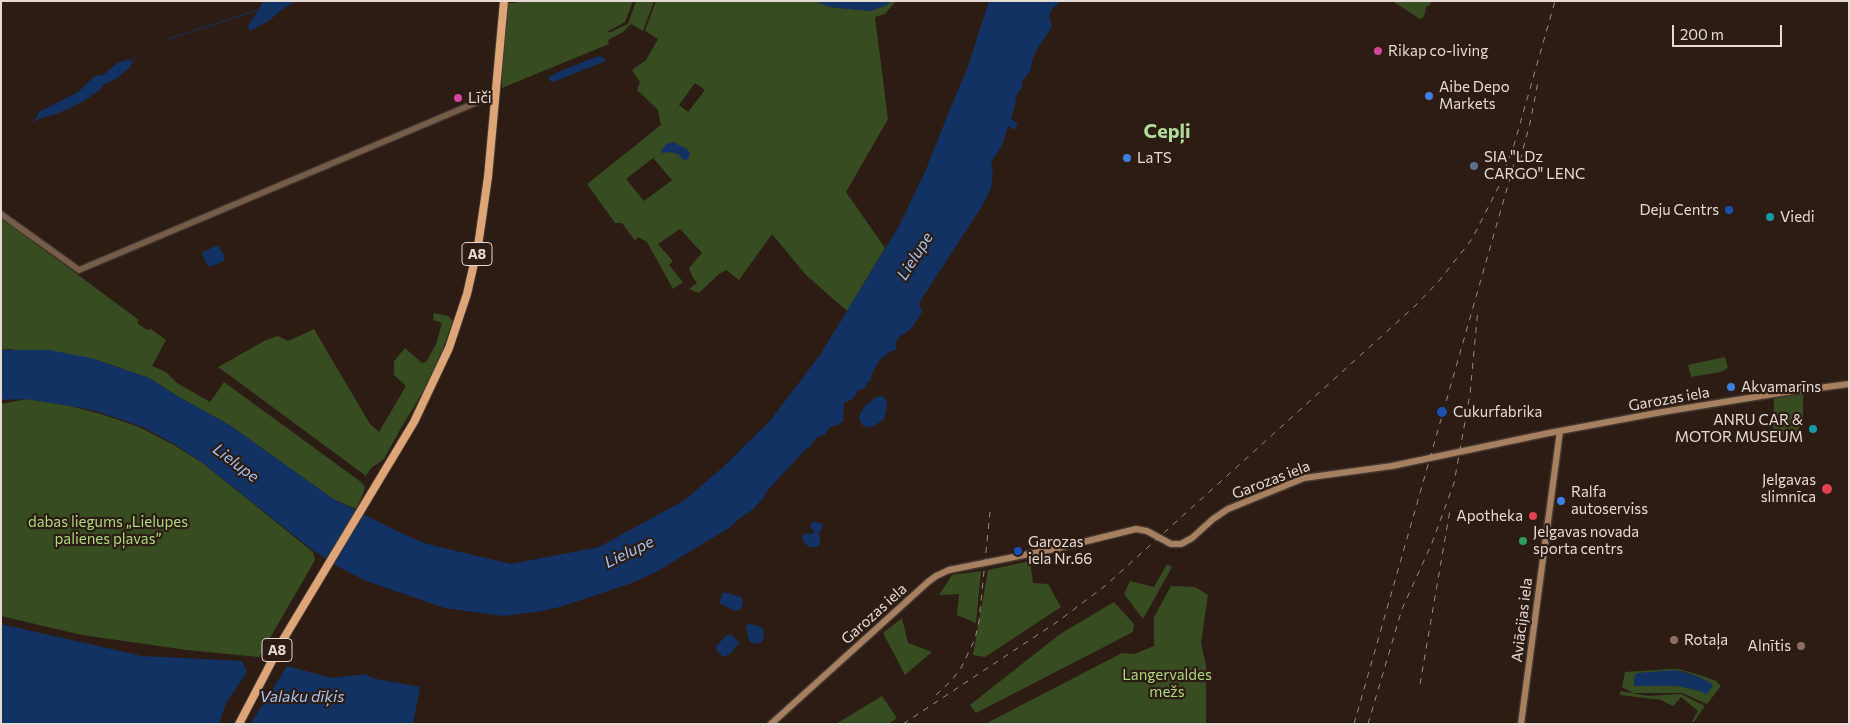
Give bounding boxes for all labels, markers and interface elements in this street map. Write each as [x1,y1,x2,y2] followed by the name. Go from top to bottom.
[1675,15,1785,47] scale bar
[1680,25,1724,43] text: 200 m
[1388,42,1488,60] place label: Rikap co-living
[1372,45,1384,57] marker: Rikap co-living
[1439,78,1510,113] place label: Aibe Depo Markets
[468,89,492,107] place label: Līči
[1423,90,1435,102] marker: Aibe Depo Markets
[452,92,464,104] marker: Līči
[1143,119,1191,143] district label: Cepļi
[1484,148,1585,183] place label: SIA "LDz CARGO" LENC
[1137,149,1172,167] place label: LaTS
[1121,152,1133,164] marker: LaTS
[1468,160,1480,172] marker: SIA "LDz CARGO" LENC
[1639,201,1719,219] place label: Deju Centrs
[1723,204,1735,216] marker: Deju Centrs
[1780,208,1815,226] place label: Viedi
[1764,211,1776,223] marker: Viedi
[893,229,937,283] water label: Lielupe
[462,242,492,266] road number: A8
[1741,378,1821,396] place label: Akvamarīns
[1725,381,1737,393] marker: Akvamarīns
[1627,383,1711,415] street label: Garozas iela
[1453,403,1542,421] place label: Cukurfabrika
[1435,405,1449,419] marker: Cukurfabrika
[1675,411,1803,446] place label: ANRU CAR & MOTOR MUSEUM
[1807,423,1819,435] marker: ANRU CAR & MOTOR MUSEUM
[209,439,263,487] water label: Lielupe
[1230,457,1312,503] street label: Garozas iela
[1761,471,1816,506] place label: Jelgavas slimnīca
[1820,482,1834,496] marker: Jelgavas slimnīca
[1571,483,1648,518] place label: Ralfa autoserviss
[1555,495,1567,507] marker: Ralfa autoserviss
[1456,507,1523,525] place label: Apotheka
[1527,510,1539,522] marker: Apotheka
[28,513,188,548] park label: dabas liegums „Lielupes palienes pļavas”
[1533,523,1639,558] place label: Jelgavas novada sporta centrs
[601,532,657,572] water label: Lielupe
[1028,533,1092,568] place label: Garozas iela Nr.66
[1517,535,1529,547] marker: Jelgavas novada sporta centrs
[1012,545,1024,557] marker: Garozas iela Nr.66
[1508,577,1536,663] street label: Aviācijas iela
[838,580,910,648] street label: Garozas iela
[1684,631,1728,649] place label: Rotaļa
[1668,634,1680,646] marker: Rotaļa
[1748,637,1791,655] place label: Alnītis
[262,638,292,662] road number: A8
[1795,640,1807,652] marker: Alnītis
[1122,666,1212,701] park label: Langervaldes mežs
[259,687,345,707] water label: Valaku dīķis

